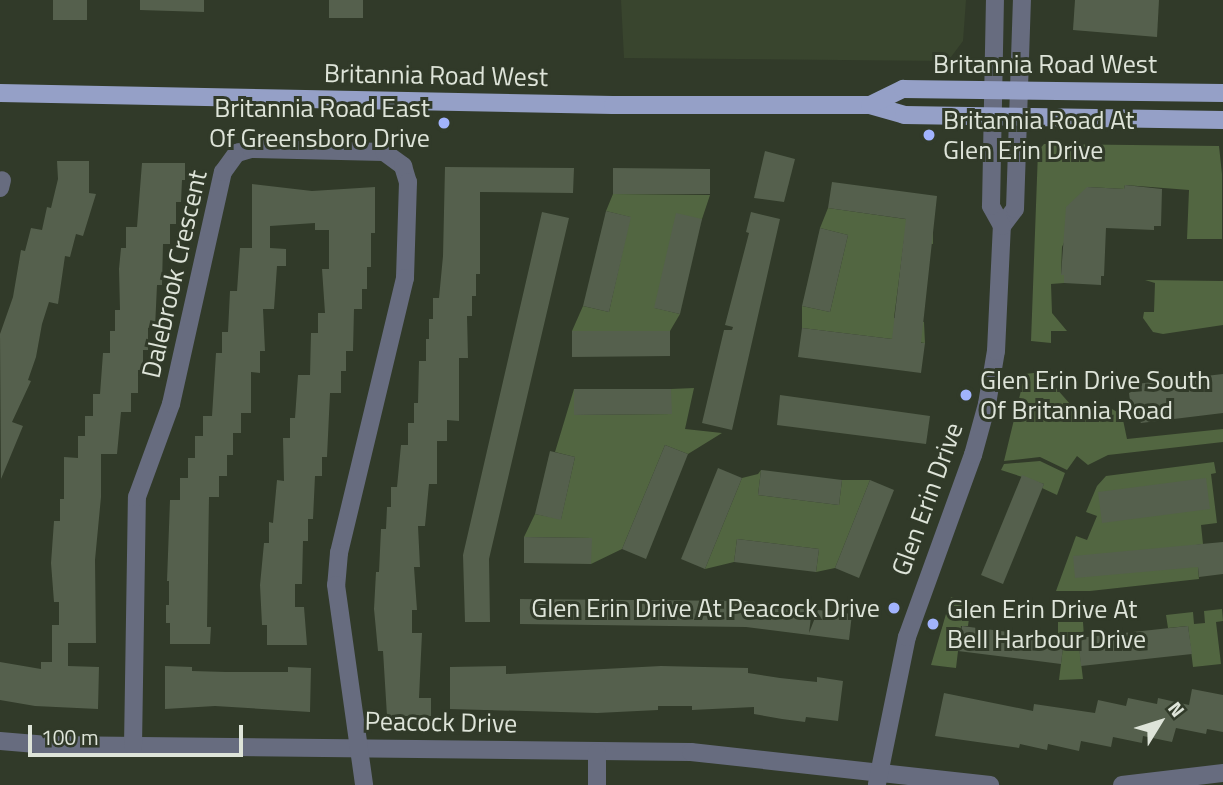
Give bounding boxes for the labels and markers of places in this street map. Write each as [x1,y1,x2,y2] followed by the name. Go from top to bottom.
[209,92,430,154] place label: Britannia Road East Of Greensboro Drive
[943,104,1134,166] place label: Britannia Road At Glen Erin Drive
[436,115,452,131] marker: Britannia Road East Of Greensboro Drive
[921,127,937,143] marker: Britannia Road At Glen Erin Drive
[980,364,1211,426] place label: Glen Erin Drive South Of Britannia Road
[958,387,974,403] marker: Glen Erin Drive South Of Britannia Road
[531,592,880,624] place label: Glen Erin Drive At Peacock Drive
[947,593,1146,654] place label: Glen Erin Drive At Bell Harbour Drive
[886,600,902,616] marker: Glen Erin Drive At Peacock Drive
[925,616,941,632] marker: Glen Erin Drive At Bell Harbour Drive

